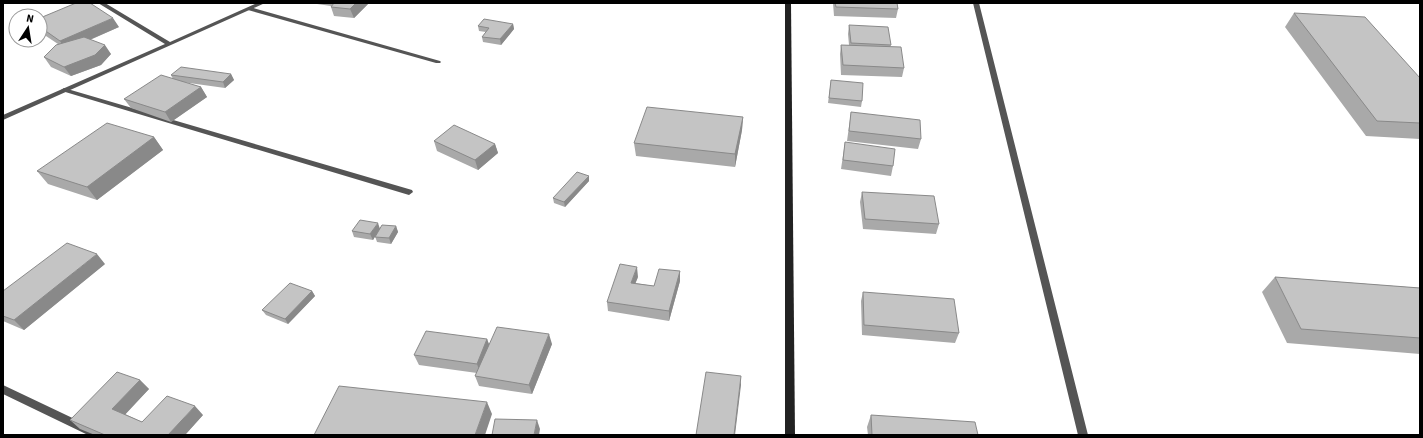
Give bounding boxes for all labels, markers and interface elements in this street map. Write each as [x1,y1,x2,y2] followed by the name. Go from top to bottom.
[8,8,48,48] north arrow
[25,11,35,27] text: N

